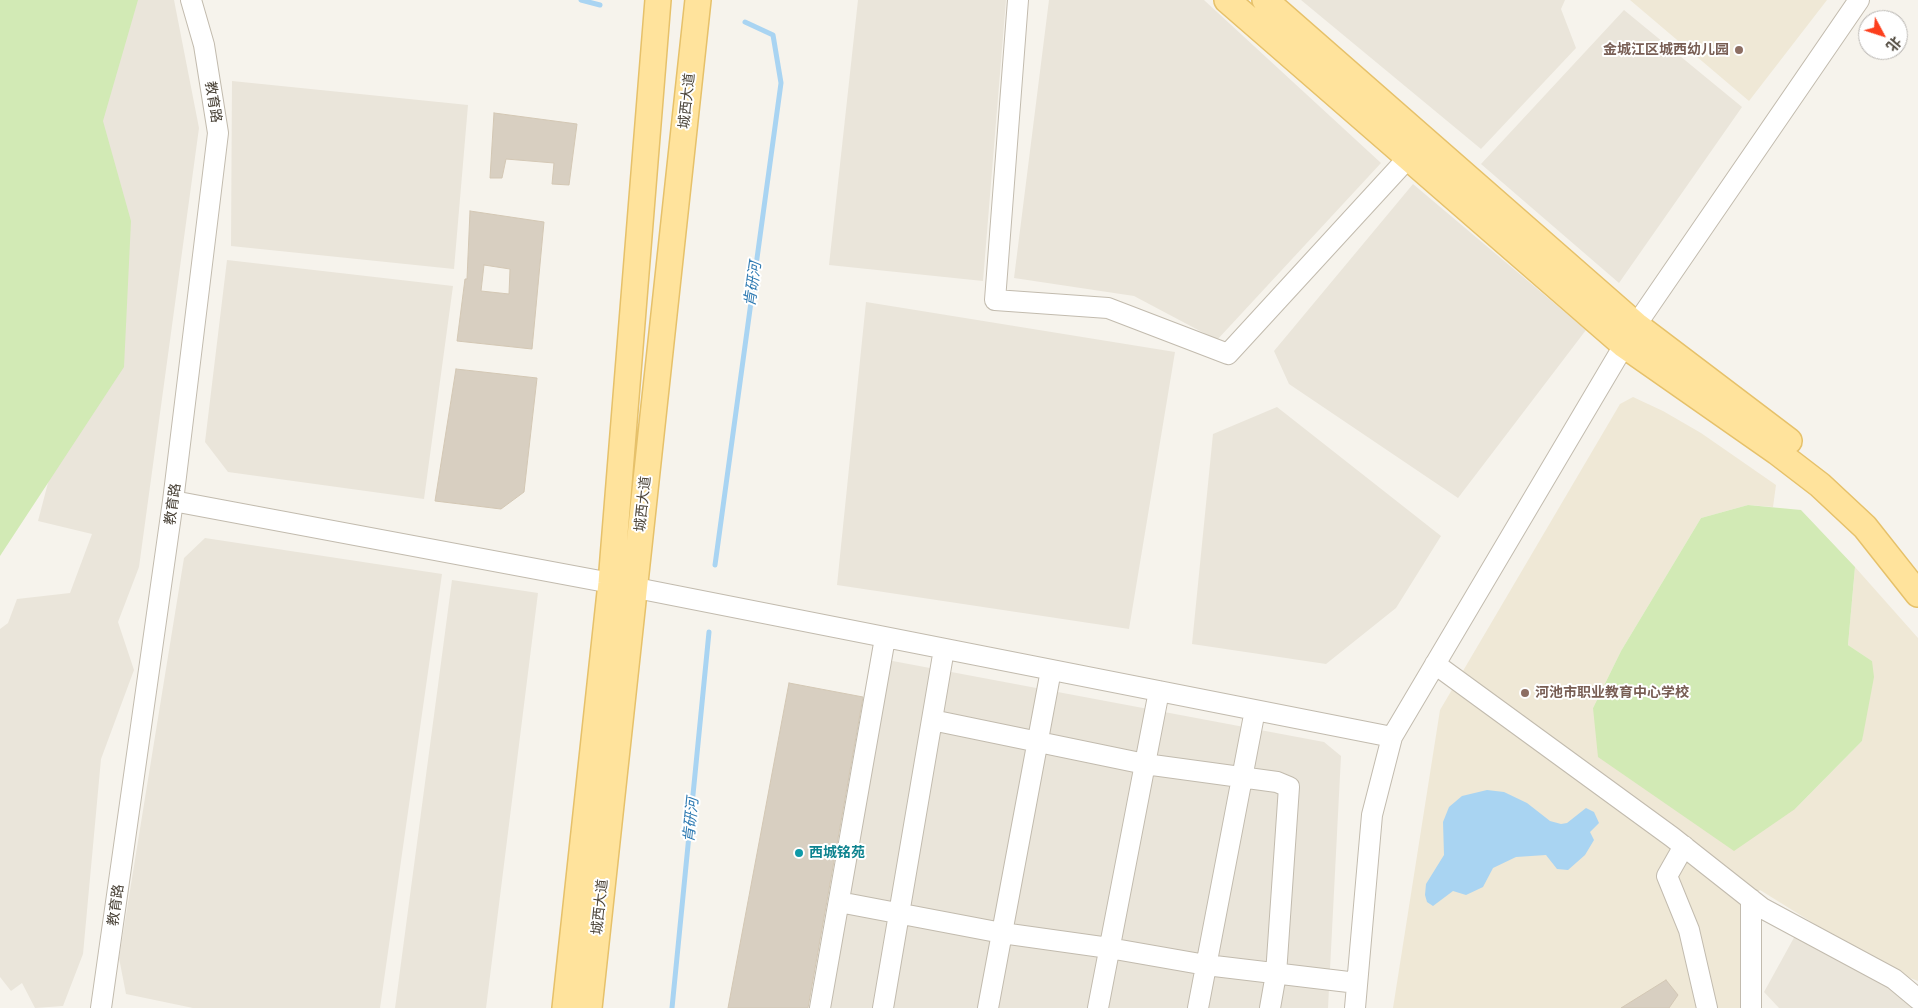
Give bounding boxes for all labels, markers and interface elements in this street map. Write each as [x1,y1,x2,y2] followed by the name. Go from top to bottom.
[1858,10,1908,60] north arrow
[1883,33,1905,55] text: 北
[1603,42,1729,58] place label: 金城江区城西幼儿园
[1733,44,1745,56] marker: 金城江区城西幼儿园
[676,72,698,130] street label: 城西大道
[201,80,225,124] street label: 教育路
[741,260,765,308] water label: 肯研河
[632,475,654,533] street label: 城西大道
[162,482,184,526] street label: 教育路
[1535,685,1689,701] place label: 河池市职业教育中心学校
[1519,687,1531,699] marker: 河池市职业教育中心学校
[680,797,702,843] water label: 肯研河
[809,845,865,861] place label: 西城铭苑
[793,847,805,859] marker: 西城铭苑
[589,878,611,936] street label: 城西大道
[105,883,127,927] street label: 教育路

